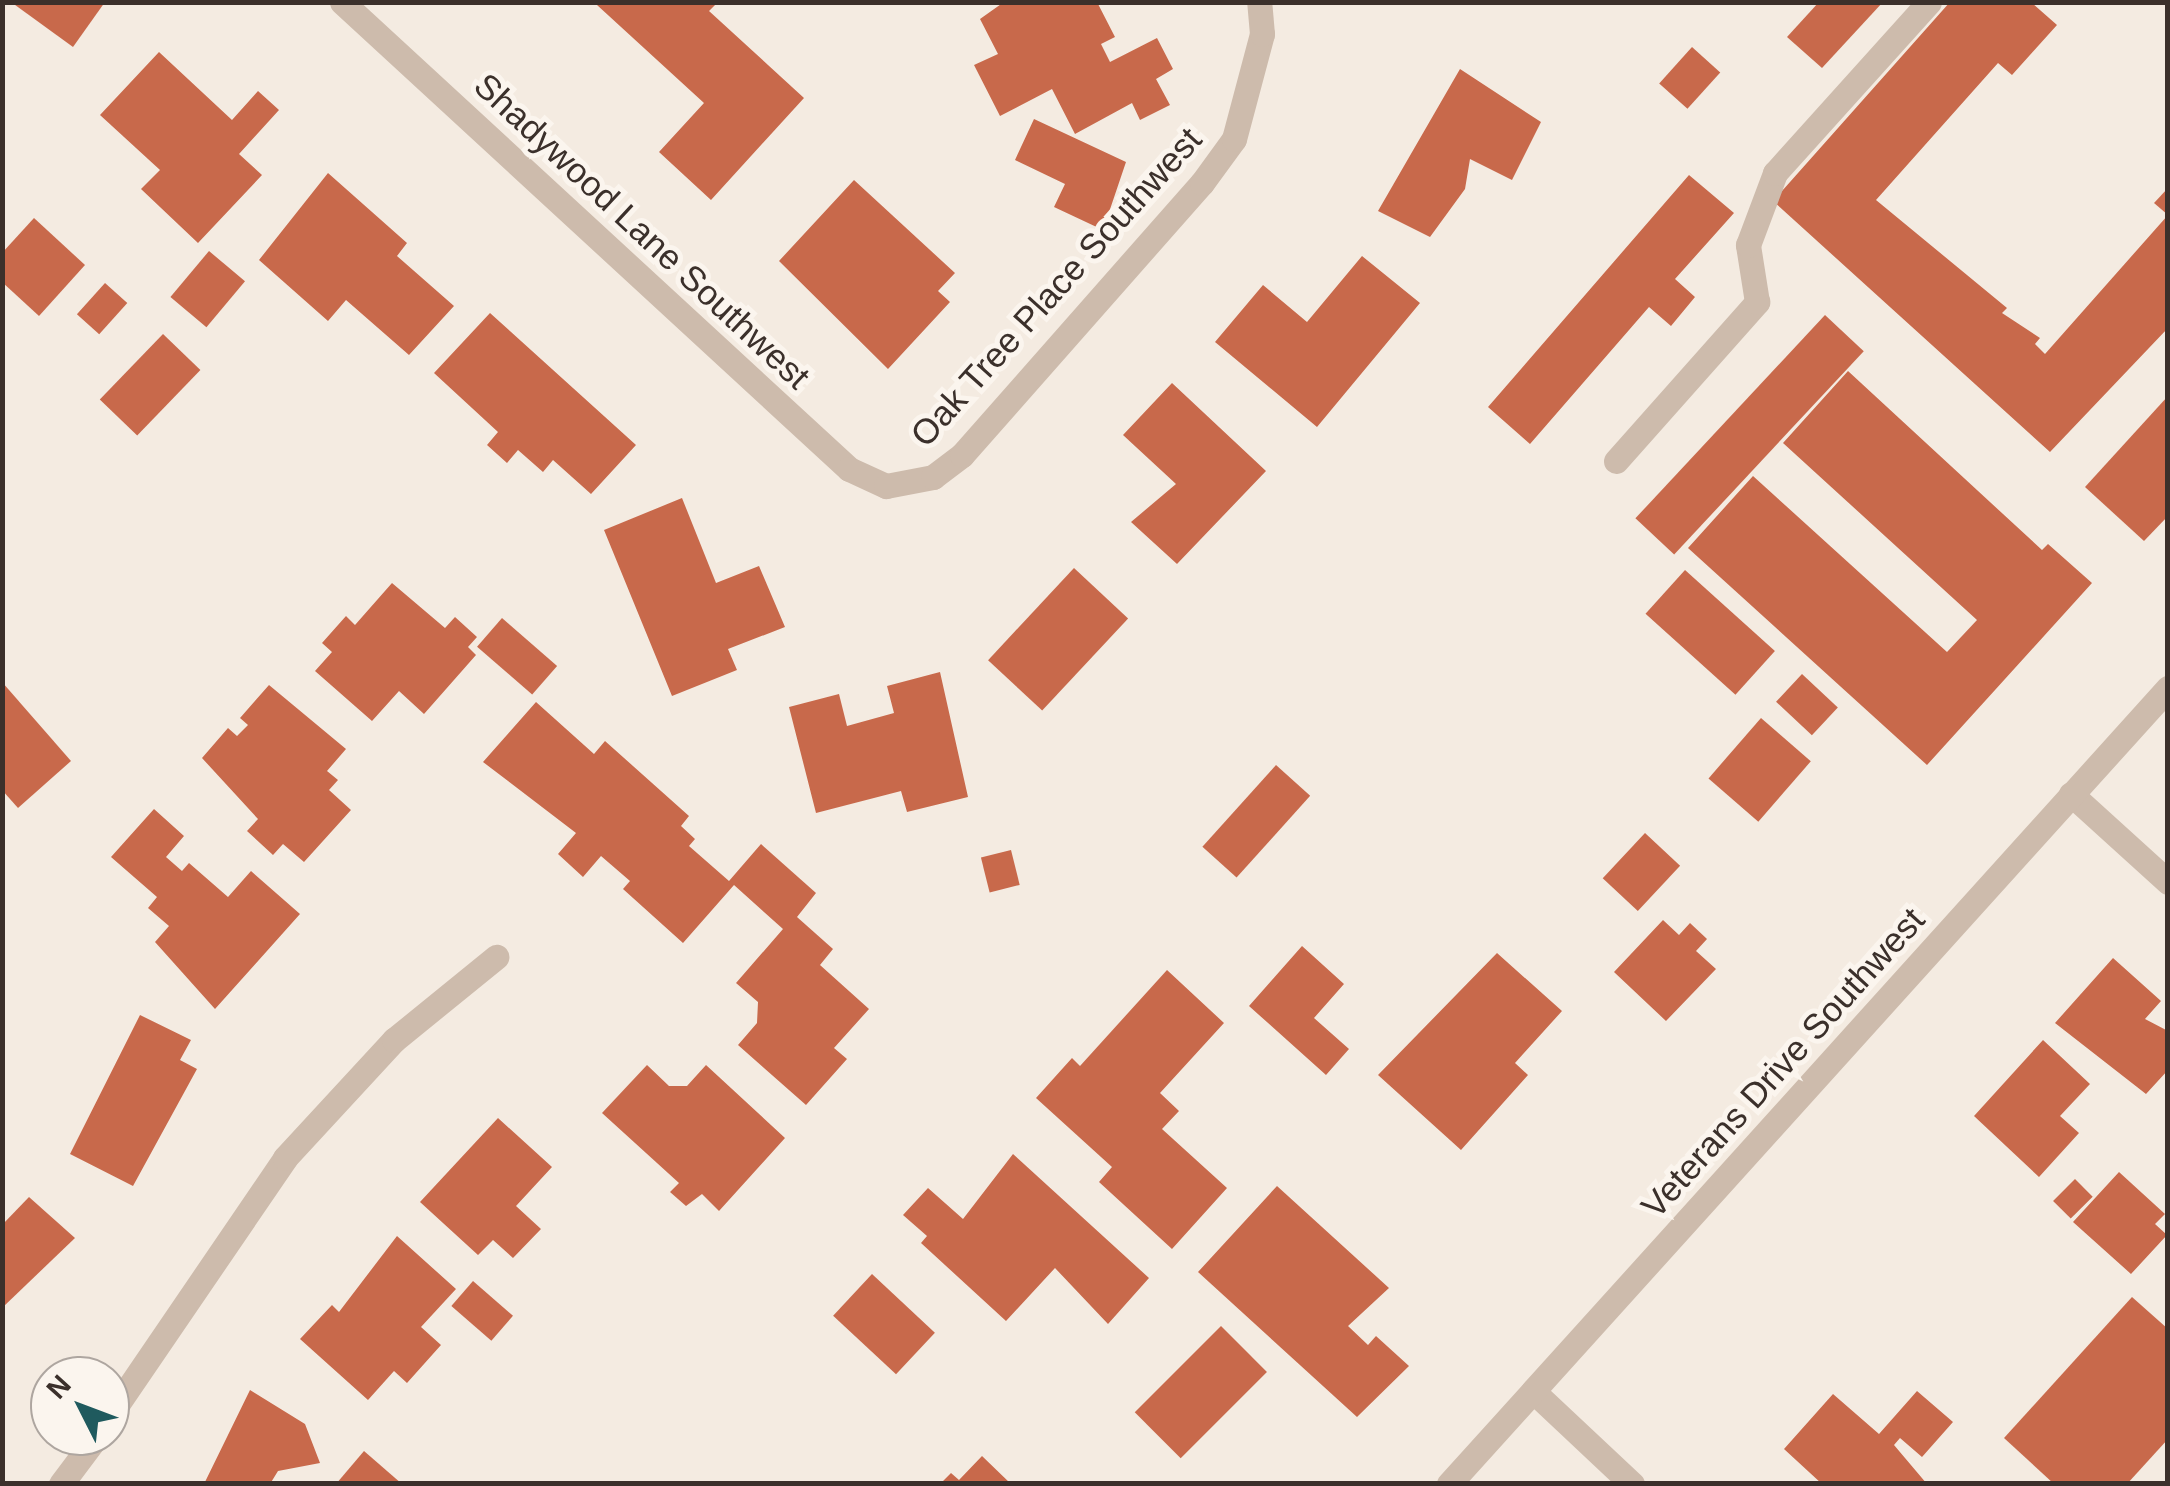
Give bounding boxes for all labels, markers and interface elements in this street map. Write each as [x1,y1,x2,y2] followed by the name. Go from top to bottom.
[465,64,819,398] street label: Shadywood Lane Southwest
[902,119,1210,455] street label: Oak Tree Place Southwest
[1633,899,1933,1227] street label: Veterans Drive Southwest
[30,1356,130,1456] north arrow
[41,1369,77,1405] text: N

